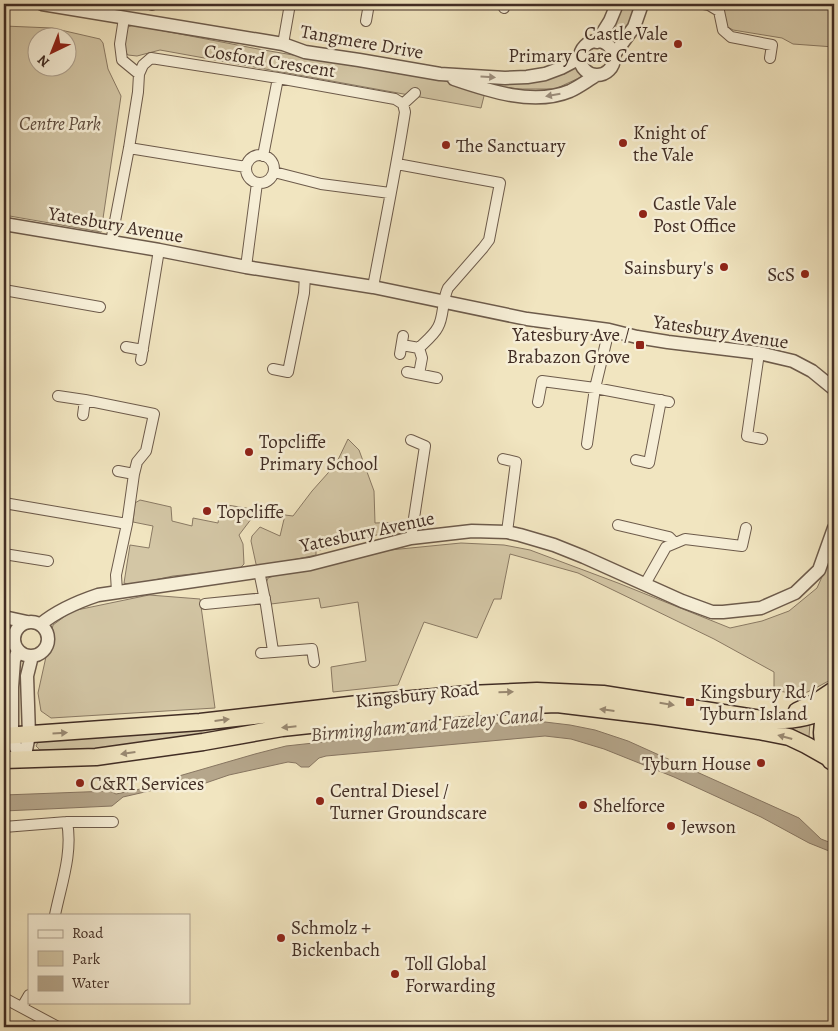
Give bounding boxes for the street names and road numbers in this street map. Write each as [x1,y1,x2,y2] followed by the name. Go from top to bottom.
[298,18,425,66] street label: Tangmere Drive
[202,38,337,84] street label: Cosford Crescent
[45,200,185,250] street label: Yatesbury Avenue
[650,308,790,356] street label: Yatesbury Avenue
[297,505,437,559] street label: Yatesbury Avenue
[354,675,481,714] street label: Kingsbury Road

